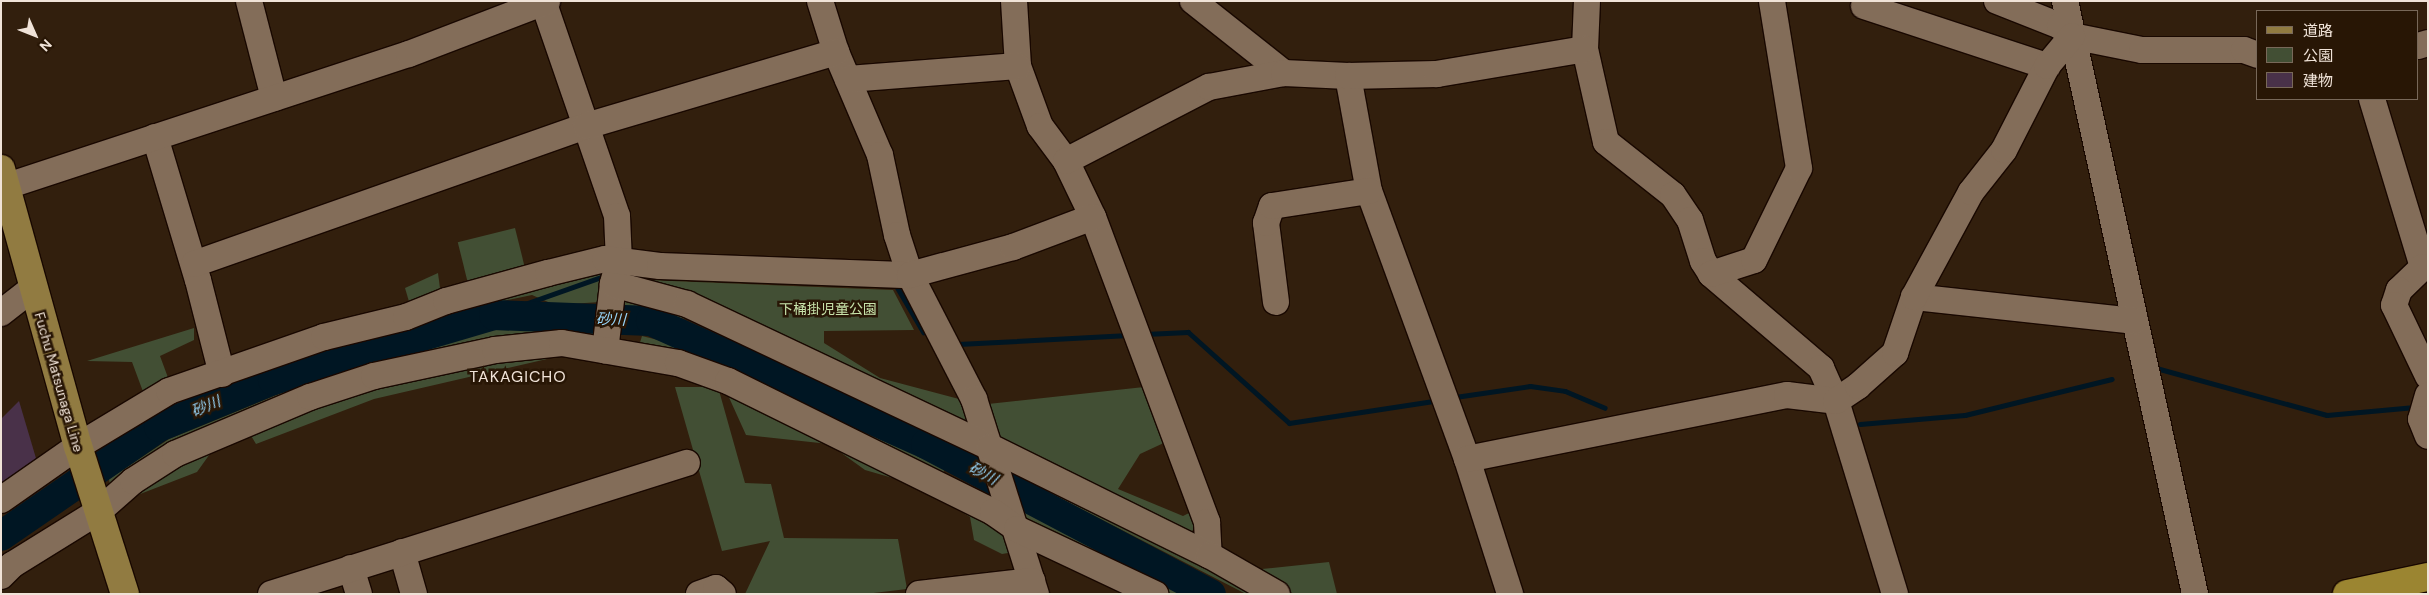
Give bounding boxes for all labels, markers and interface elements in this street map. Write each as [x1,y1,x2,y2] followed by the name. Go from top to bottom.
[10,10,60,60] north arrow
[2256,10,2419,100] legend
[2303,21,2333,41] text: 道路
[36,35,56,55] text: N
[2303,46,2333,66] text: 公園
[2303,71,2333,91] text: 建物
[779,301,877,317] park label: 下桶掛児童公園
[31,310,87,454] street label: Fuchu Matsunaga Line
[596,310,626,330] water label: 砂川
[468,367,568,387] district label: TAKAGICHO
[189,393,223,421] water label: 砂川
[966,459,1000,489] water label: 砂川

